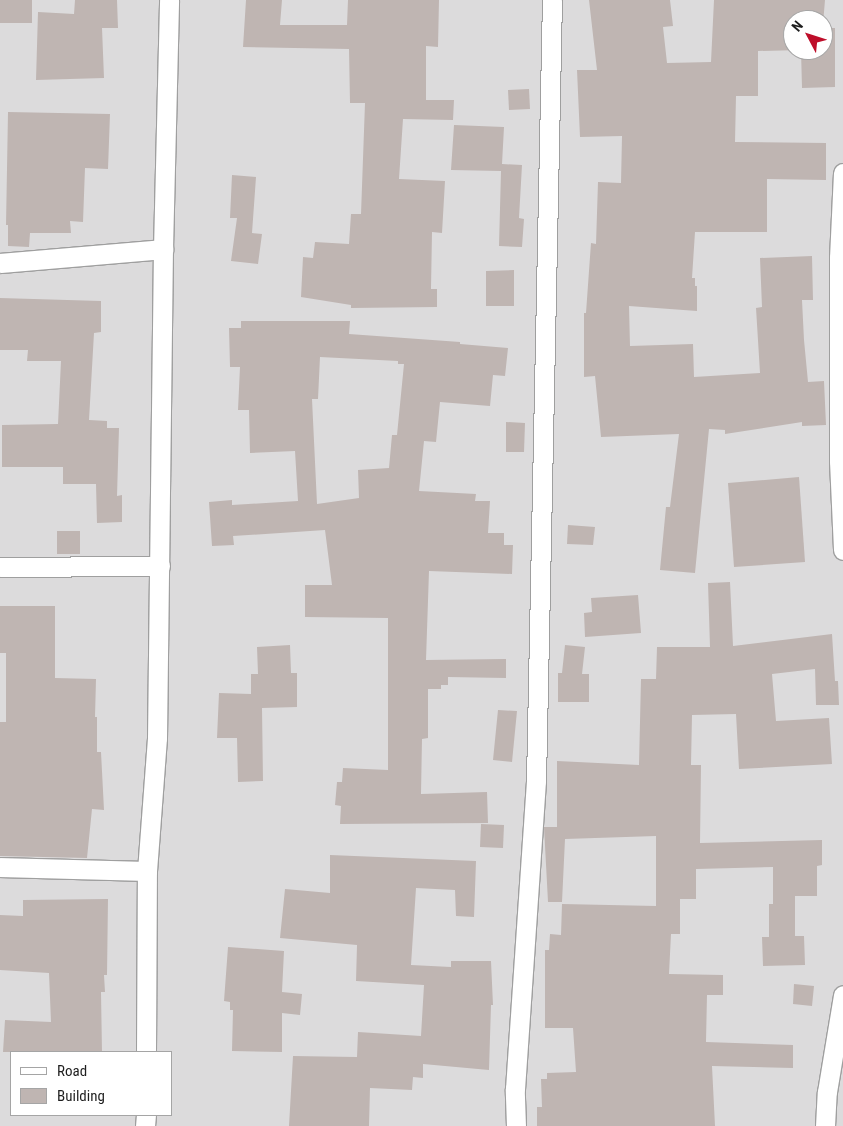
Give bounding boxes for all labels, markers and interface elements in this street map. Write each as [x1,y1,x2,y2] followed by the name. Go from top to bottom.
[783,10,833,60] north arrow
[788,18,806,34] text: N
[10,1051,172,1116] legend
[57,1062,87,1080] text: Road
[57,1087,105,1105] text: Building

